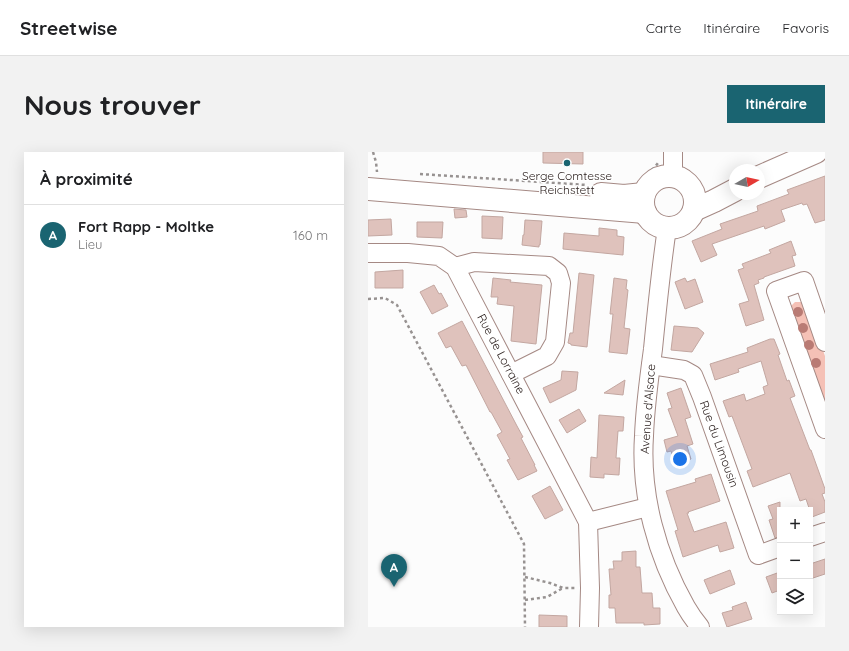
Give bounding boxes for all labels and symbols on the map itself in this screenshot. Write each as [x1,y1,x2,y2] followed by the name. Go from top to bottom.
[562,158,572,168] marker: Serge Comtesse Reichstett
[729,164,765,200] north arrow
[522,168,612,197] place label: Serge Comtesse Reichstett
[474,311,529,397] street label: Rue de Lorraine
[637,363,658,455] street label: Avenue d'Alsace
[697,398,742,489] street label: Rue du Limousin
[670,449,690,469] your location
[381,554,407,587] pin: A

